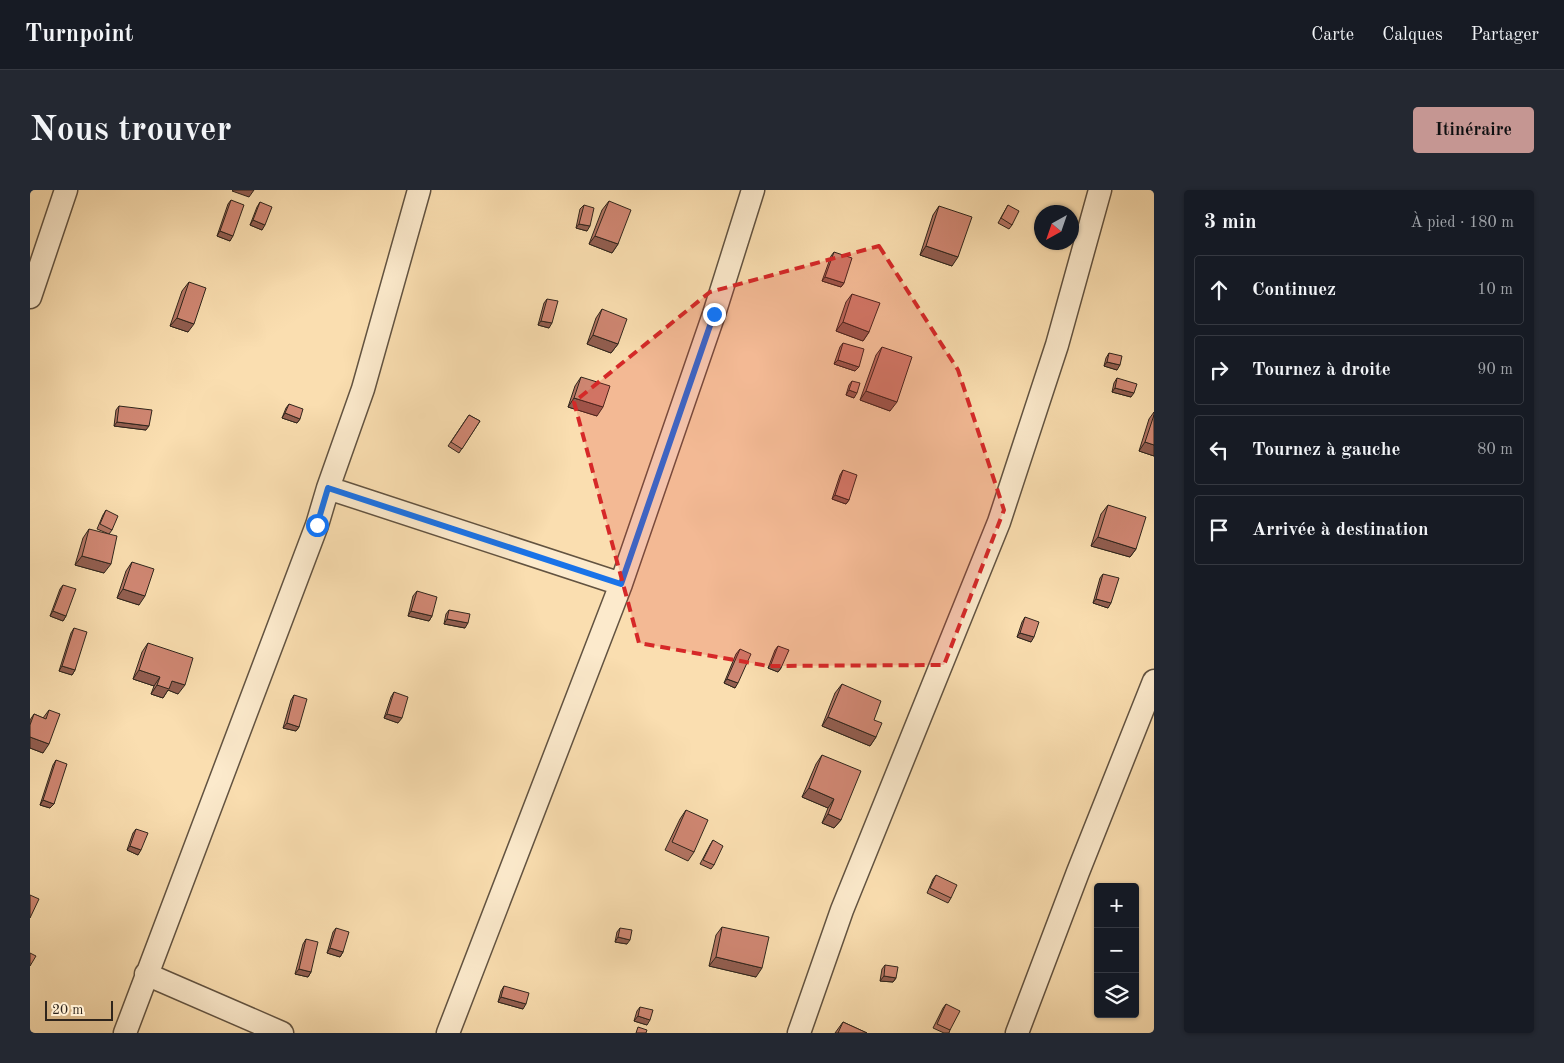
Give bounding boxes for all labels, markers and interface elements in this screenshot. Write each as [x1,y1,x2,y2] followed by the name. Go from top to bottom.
[25,23,133,47] text: Turnpoint
[1311,26,1354,44] text: Carte
[1382,26,1443,44] text: Calques
[1471,26,1539,44] text: Partager
[1413,107,1534,153] button: Itinéraire
[30,113,232,148] text: Nous trouver
[1034,205,1079,250] north arrow
[1204,212,1257,233] text: 3 min
[1411,215,1514,231] text: À pied · 180 m
[1205,276,1233,304] icon: ahead
[1252,281,1336,300] text: Continuez
[1477,282,1513,298] text: 10 m
[703,303,726,326] route end
[1205,356,1233,384] icon: right
[1252,361,1391,380] text: Tournez à droite
[1477,362,1513,378] text: 90 m
[1205,436,1233,464] icon: left
[1252,441,1400,460] text: Tournez à gauche
[1477,442,1513,458] text: 80 m
[306,514,329,537] route start
[1205,516,1233,544] icon: arrive
[1252,521,1428,540] text: Arrivée à destination
[1094,883,1139,1018] map controls
[1094,883,1139,928] button: +
[1094,928,1139,973] button: −
[1094,973,1139,1018] button: layers
[45,998,112,1021] scale bar
[52,1003,83,1017] text: 20 m

